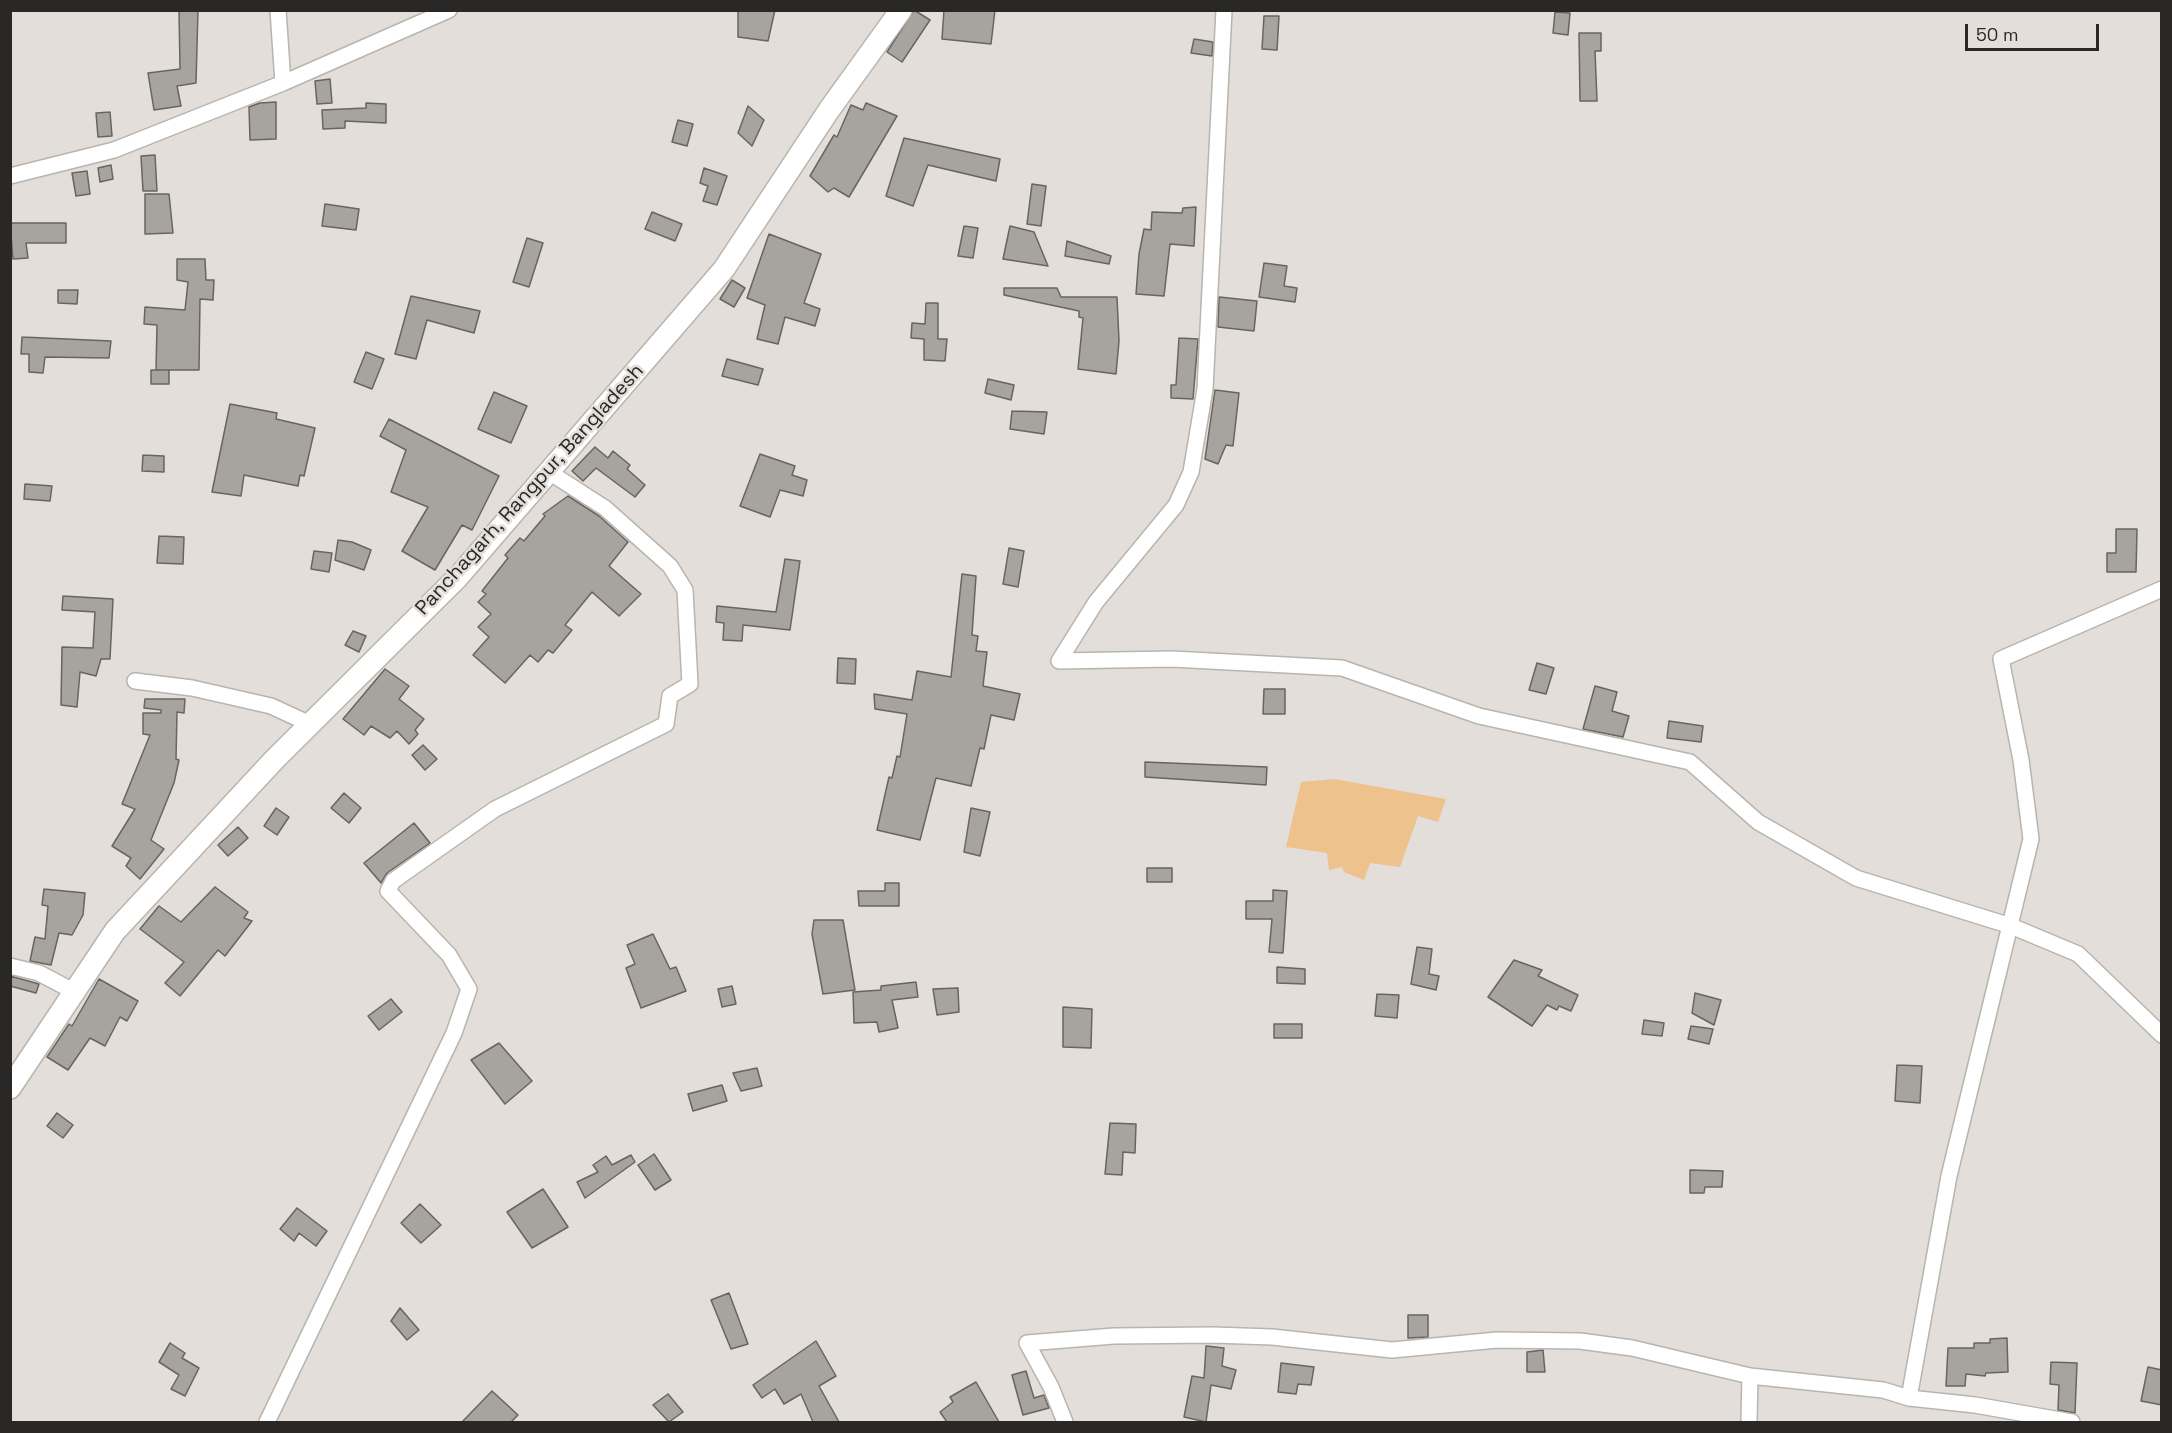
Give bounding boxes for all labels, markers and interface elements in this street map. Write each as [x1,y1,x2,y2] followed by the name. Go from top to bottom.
[1968,12,2102,50] scale bar
[1976,23,2018,46] text: 50 m
[411,360,649,620] street label: Panchagarh, Rangpur, Bangladesh

